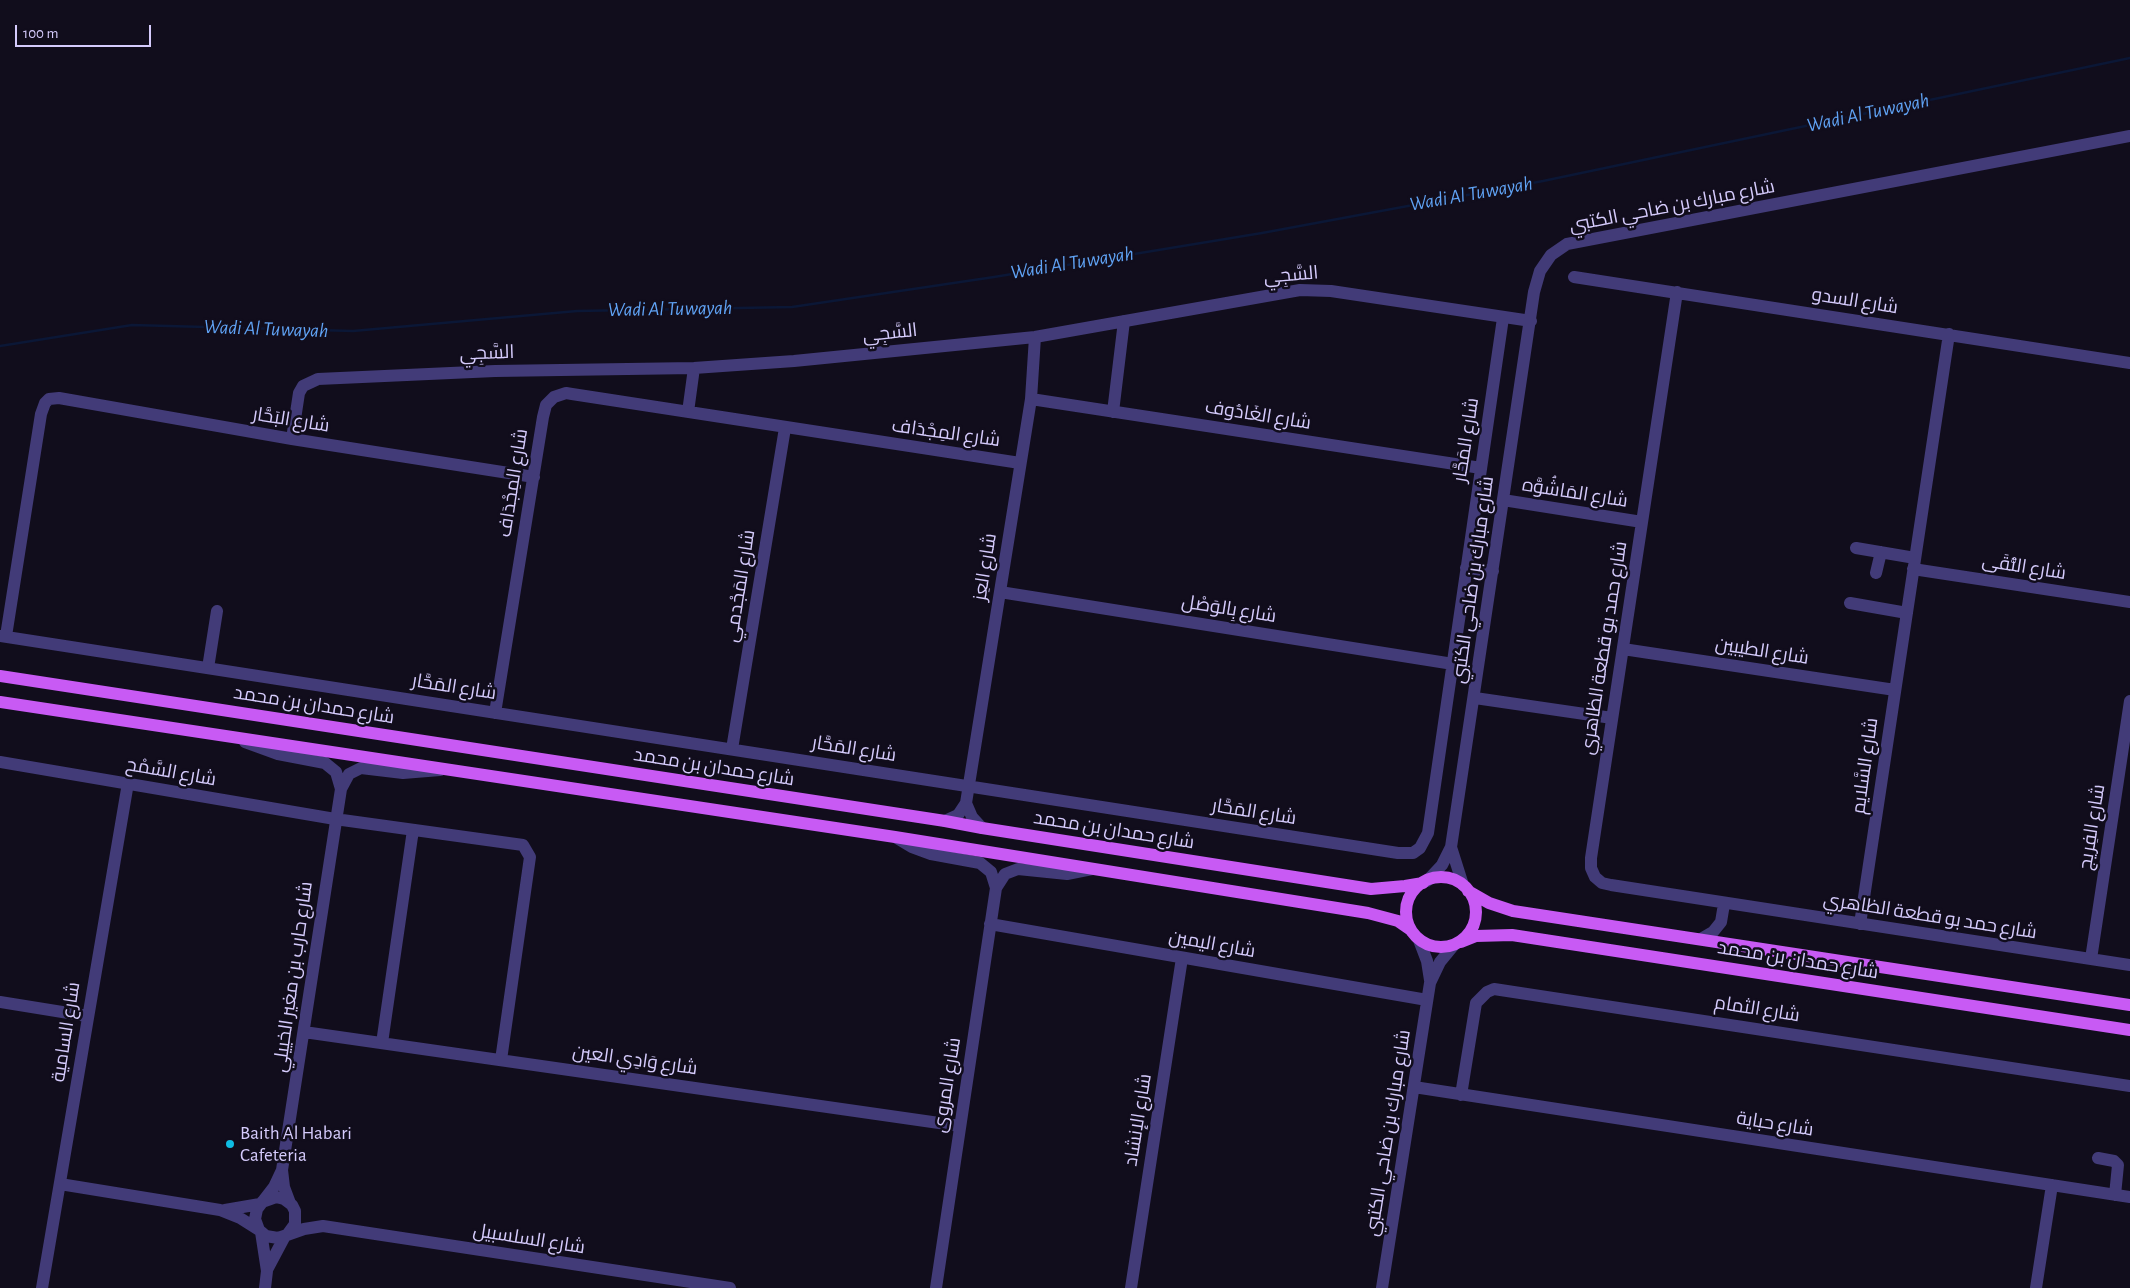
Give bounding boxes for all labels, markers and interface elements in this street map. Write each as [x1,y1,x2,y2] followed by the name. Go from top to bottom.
[18,15,154,47] scale bar
[23,26,58,41] text: 100 m
[1805,88,1931,138] water label: Wadi Al Tuwayah
[1408,171,1534,217] water label: Wadi Al Tuwayah
[1567,175,1777,237] street label: شارع مبارك بن ضاحي الكتبي
[1009,241,1135,285] water label: Wadi Al Tuwayah
[1263,261,1319,289] street label: السَّجِي
[1810,283,1900,319] street label: شارع السدو
[608,296,732,322] water label: Wadi Al Tuwayah
[203,315,329,343] water label: Wadi Al Tuwayah
[861,319,919,347] street label: السَّجِي
[459,341,515,365] street label: السَّجِي
[1203,395,1313,435] street label: شارع الغَادُوف
[1448,396,1484,484] street label: شارع المَحَّار
[251,403,331,437] street label: شارع البَحَّار
[890,414,1002,452] street label: شارع المِجْدَاف
[493,427,533,539] street label: شارع المِجْدَاف
[1521,473,1629,513] street label: شارع المَاشُوَّه
[1447,475,1499,685] street label: شارع مبارك بن ضاحي الكتبي
[720,528,760,644] street label: شارع المَجْدمي
[968,532,1002,602] street label: شارع العِز
[1576,540,1632,756] street label: شارع حمد بو قطعة الظاهري
[1980,549,2068,585] street label: شارع التُّقَى
[1180,590,1278,628] street label: شارع بِالوَصْل
[1714,632,1810,670] street label: شارع الطيبين
[410,669,498,705] street label: شارع المَحَّار
[232,681,396,729] street label: شارع حمدان بن محمد
[1847,716,1883,816] street label: شارع السَّلايم
[810,731,898,767] street label: شارع المَحَّار
[632,743,796,791] street label: شارع حمدان بن محمد
[124,753,218,791] street label: شارع السَّمْح
[2074,782,2110,872] street label: شارع الفِريج
[1210,794,1298,830] street label: شارع المَحَّار
[1032,806,1196,854] street label: شارع حمدان بن محمد
[268,880,318,1074] street label: شارع حارب بن مغير الخييلي
[1822,888,2038,944] street label: شارع حمد بو قطعة الظاهري
[1167,925,1257,963] street label: شارع اليمين
[1716,936,1880,984] street label: شارع حمدان بن محمد
[47,980,85,1084] street label: شارع السامية
[1713,991,1801,1027] street label: شارع الثمام
[1360,1028,1416,1238] street label: شارع مبارك بن ضاحي الكتبي
[928,1036,966,1134] street label: شارع المروى
[571,1040,699,1080] street label: شارع وَادِي العين
[1119,1072,1157,1168] street label: شارع الإنشاد
[1735,1107,1815,1141] street label: شارع حباية
[240,1122,352,1166] place label: Baith Al Habari Cafeteria
[224,1138,236,1150] marker: Baith Al Habari Cafeteria
[471,1219,587,1259] street label: شارع السلسبيل

